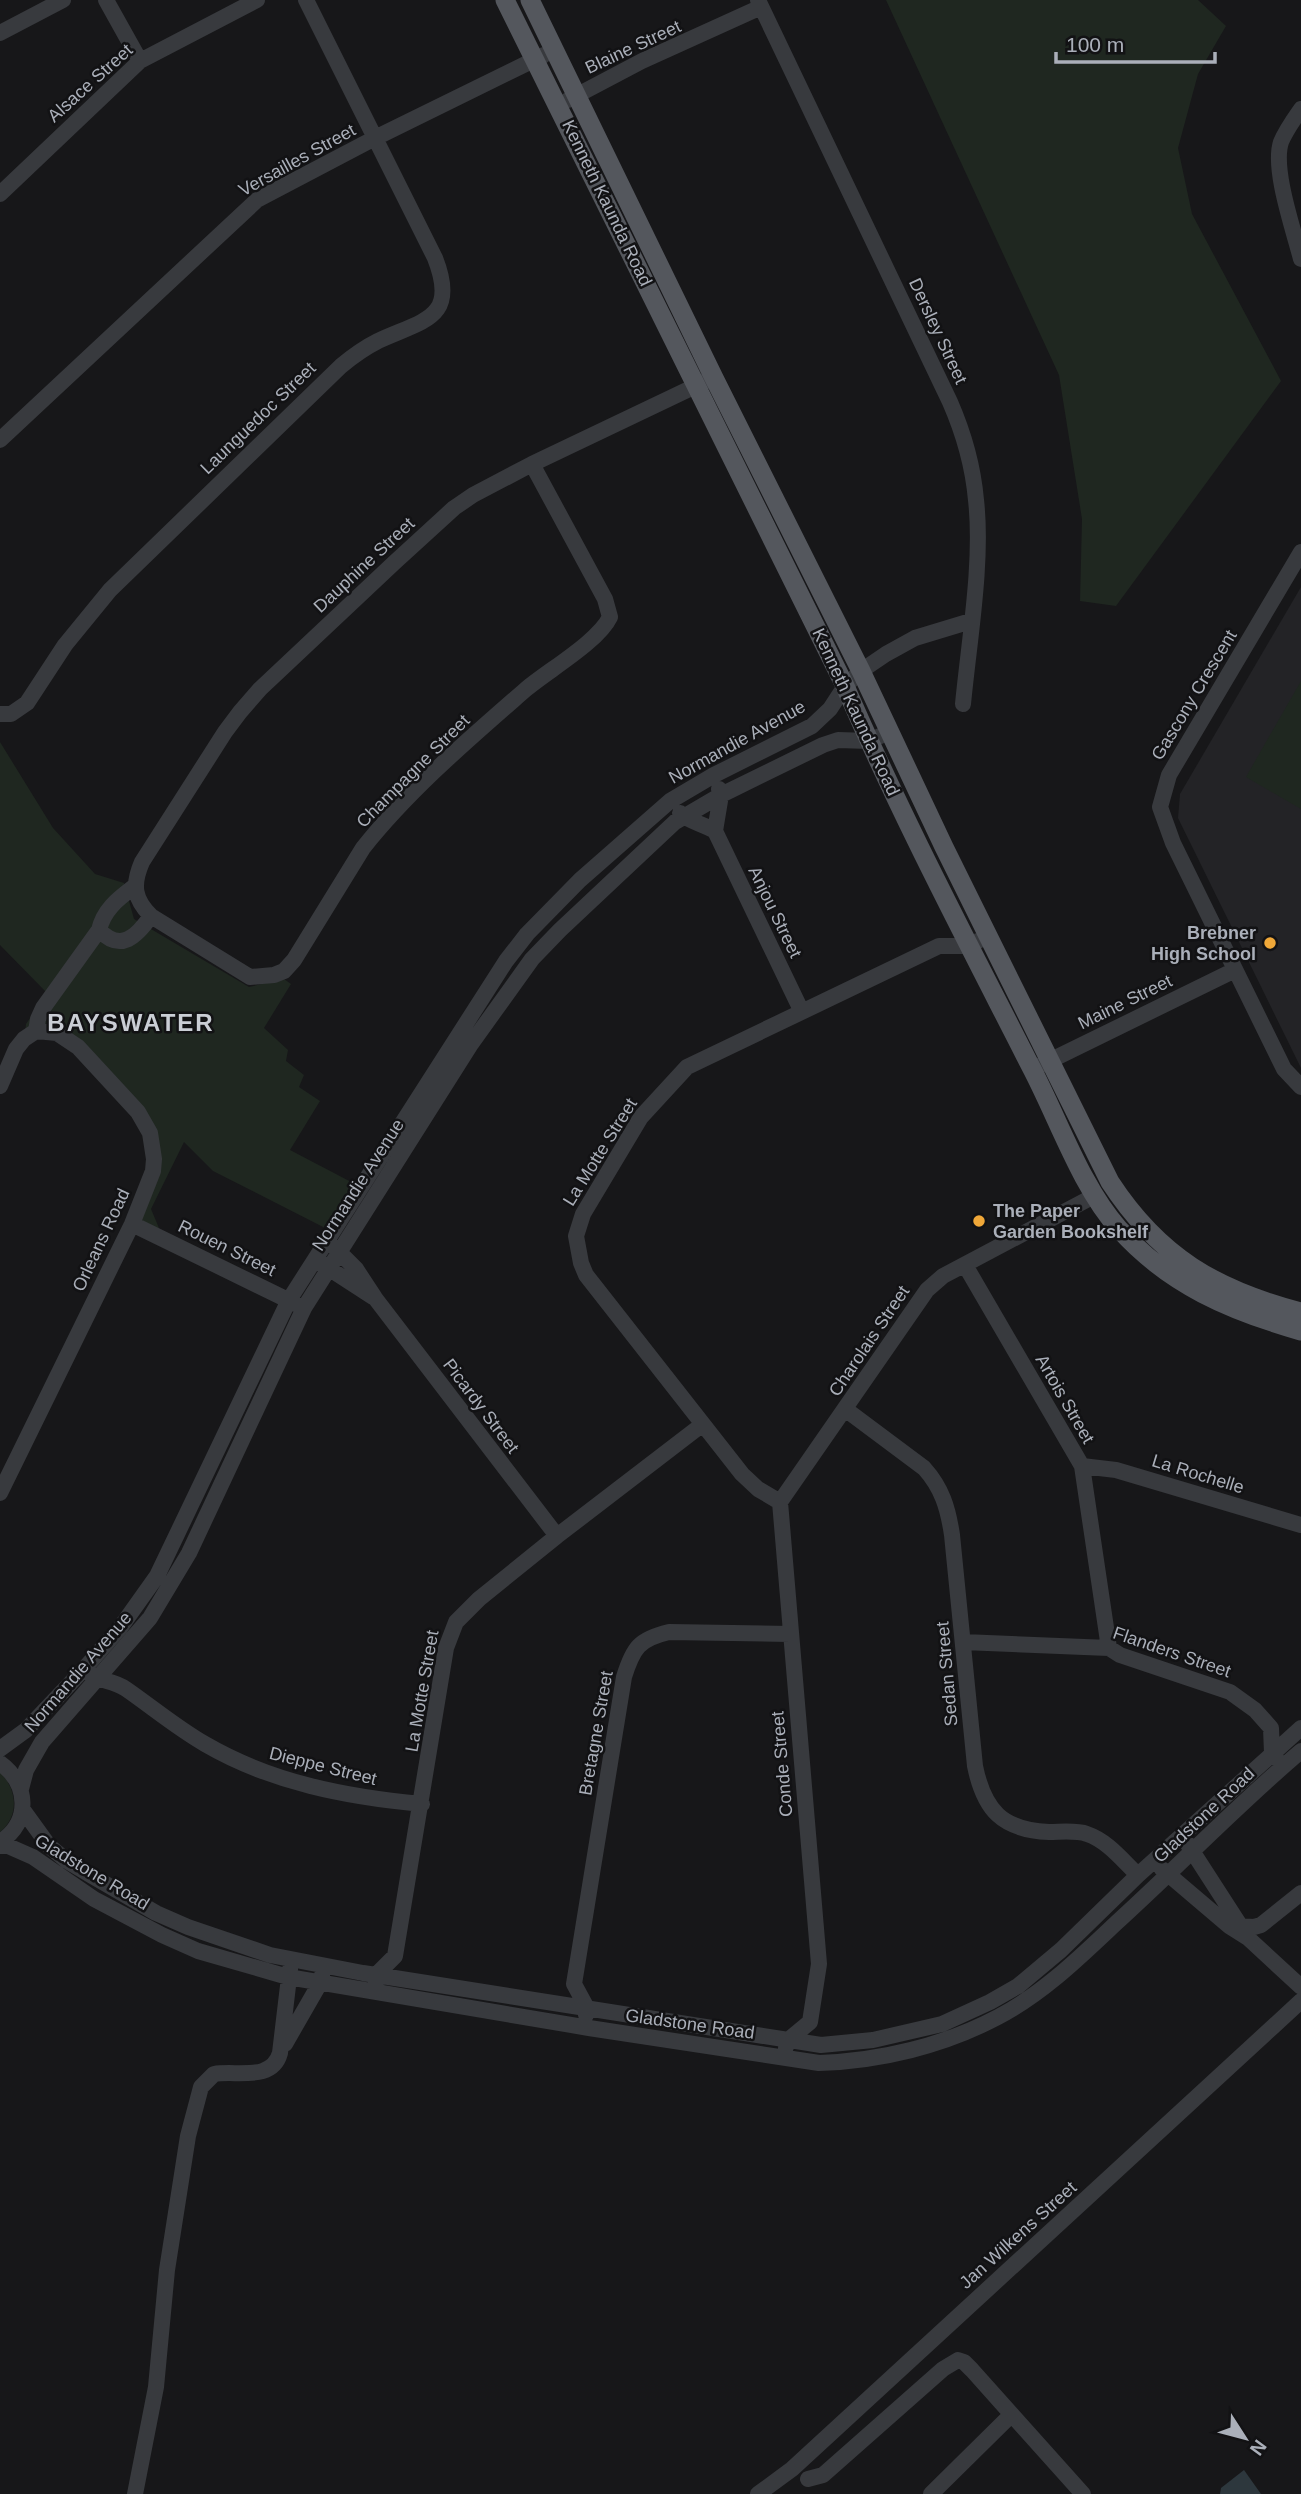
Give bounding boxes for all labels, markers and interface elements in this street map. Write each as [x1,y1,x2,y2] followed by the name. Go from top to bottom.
[582,16,684,78] street label: Blaine Street
[1056,21,1215,65] scale bar
[1066,33,1124,56] text: 100 m
[44,40,136,126] street label: Alsace Street
[558,117,656,289] street label: Kenneth Kaunda Road
[235,120,359,200] street label: Versailles Street
[905,275,971,387] street label: Dersley Street
[196,358,320,478] street label: Launguedoc Street
[310,513,418,617] street label: Dauphine Street
[808,625,904,799] street label: Kenneth Kaunda Road
[1147,626,1241,764] street label: Gascony Crescent
[665,696,809,788] street label: Normandie Avenue
[353,711,473,831] street label: Champagne Street
[744,863,806,961] street label: Anjou Street
[1151,923,1256,964] place label: Brebner High School
[1262,935,1278,951] marker: Brebner High School
[1075,971,1175,1033] street label: Maine Street
[47,1009,215,1036] district label: BAYSWATER
[559,1095,641,1209] street label: La Motte Street
[308,1115,408,1255] street label: Normandie Avenue
[68,1185,134,1295] street label: Orleans Road
[993,1201,1149,1242] place label: The Paper Garden Bookshelf
[971,1213,987,1229] marker: The Paper Garden Bookshelf
[175,1216,279,1280] street label: Rouen Street
[825,1282,913,1400] street label: Charolais Street
[1032,1351,1098,1447] street label: Artois Street
[439,1355,523,1457] street label: Picardy Street
[1150,1451,1246,1497] street label: La Rochelle
[20,1608,136,1736] street label: Normandie Avenue
[932,1621,962,1727] street label: Sedan Street
[1111,1623,1233,1681] street label: Flanders Street
[401,1629,443,1753] street label: La Motte Street
[575,1669,617,1797] street label: Bretagne Street
[767,1710,797,1818] street label: Conde Street
[267,1743,379,1789] street label: Dieppe Street
[1150,1763,1258,1867] street label: Gladstone Road
[31,1830,153,1914] street label: Gladstone Road
[624,2005,756,2043] street label: Gladstone Road
[956,2177,1080,2293] street label: Jan Wilkens Street
[1210,2403,1280,2473] north arrow
[1246,2436,1271,2459] text: N

